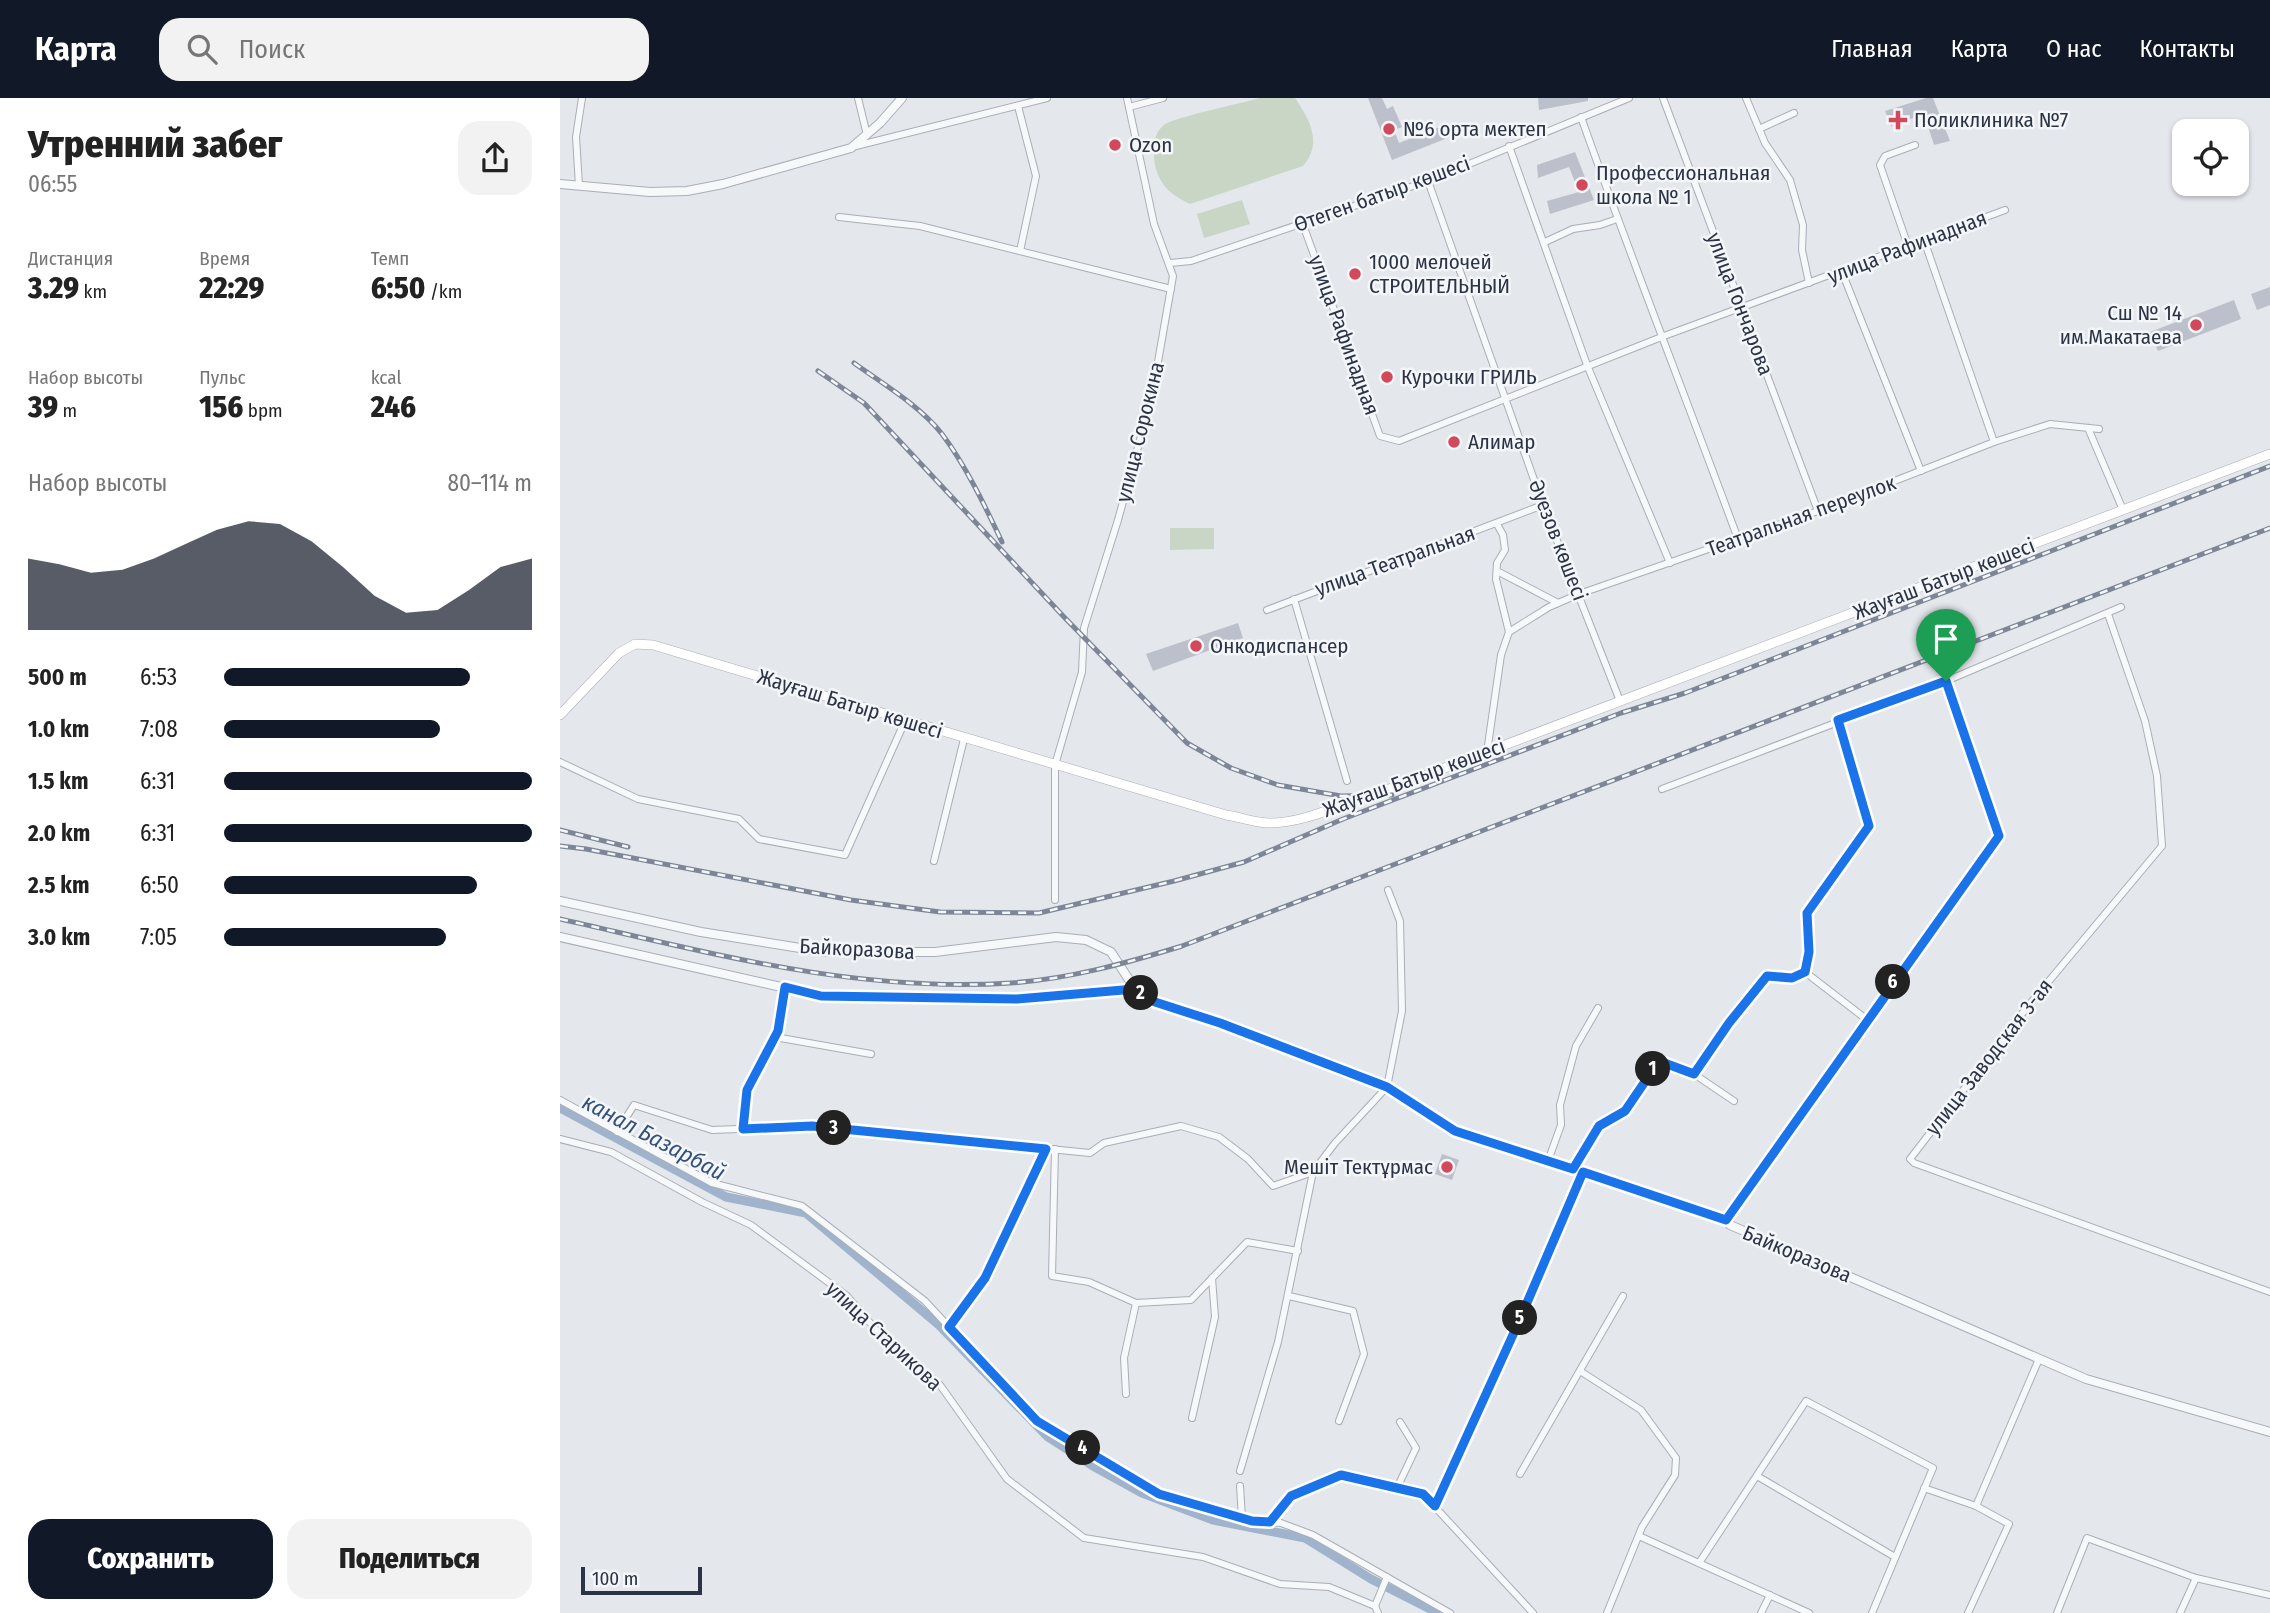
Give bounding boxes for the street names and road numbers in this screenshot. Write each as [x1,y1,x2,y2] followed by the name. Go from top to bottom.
[1291,150,1473,238] street label: Өтеген батыр көшесі
[1824,205,1990,289] street label: улица Рафинадная
[1701,229,1779,379] street label: улица Гончарова
[1303,251,1385,419] street label: улица Рафинадная
[1110,359,1170,505] street label: улица Сорокина
[1703,470,1899,562] street label: Театральная переулок
[1523,476,1593,604] street label: Әуезов көшесі
[1311,520,1479,602] street label: улица Театральная
[1850,532,2038,626] street label: Жауғаш Батыр көшесі
[754,663,946,745] street label: Жауғаш Батыр көшесі
[1319,733,1509,823] street label: Жауғаш Батыр көшесі
[799,933,915,965] street label: Байкоразова
[1920,974,2058,1140] street label: улица Заводская 3-ая
[1739,1219,1855,1289] street label: Байкоразова
[821,1276,947,1396] street label: улица Старикова

